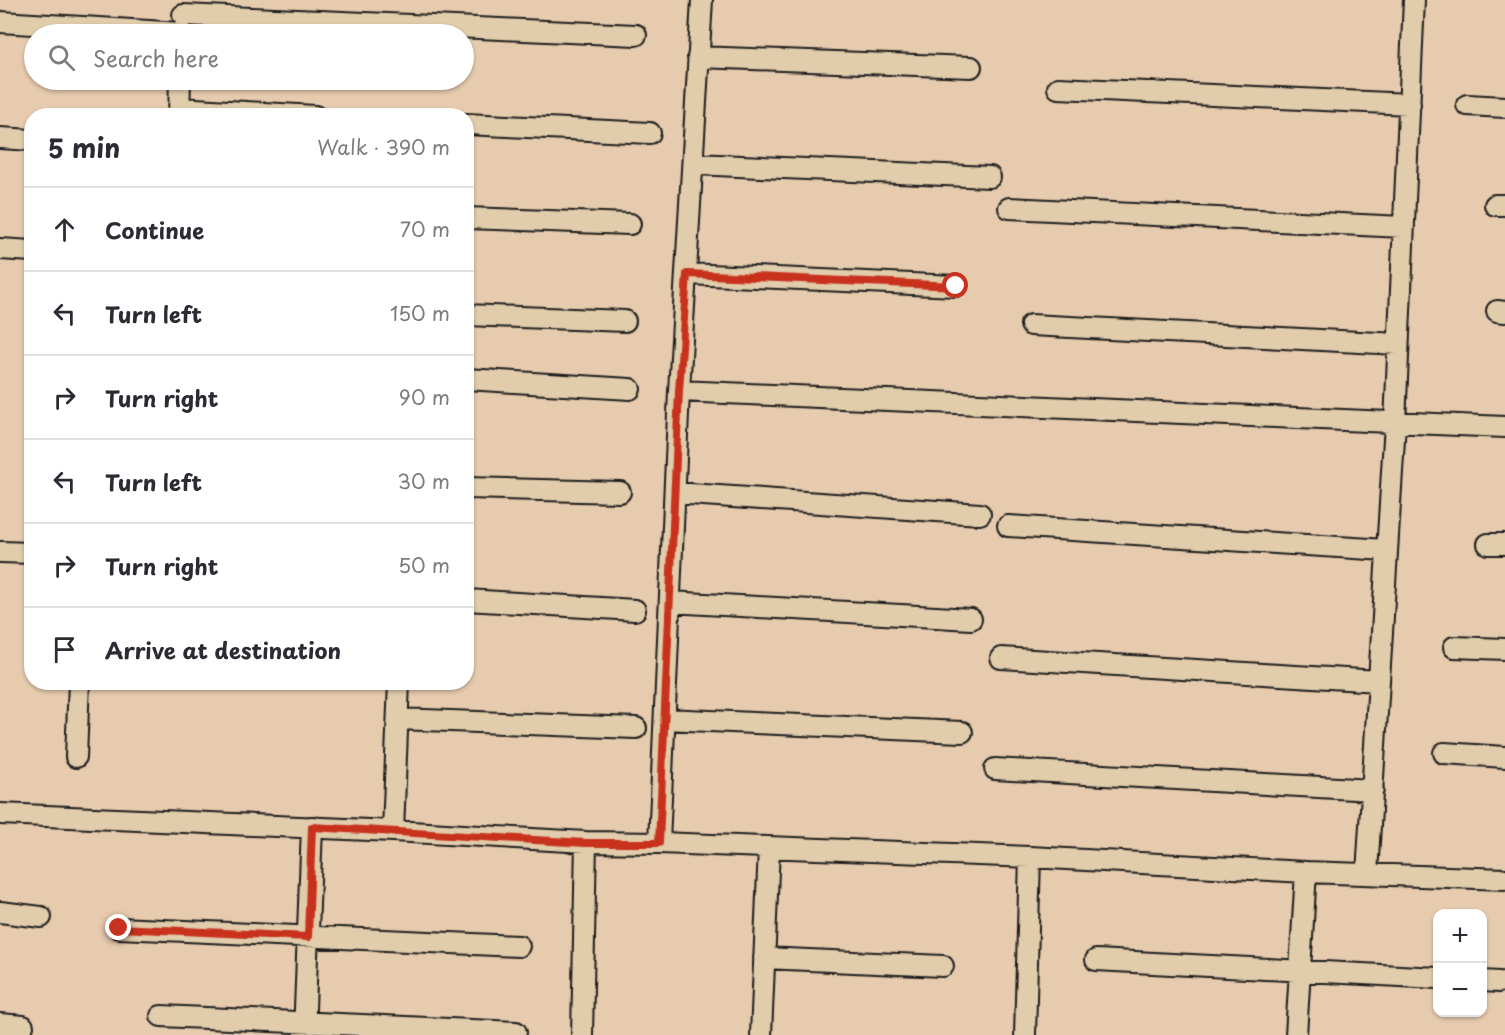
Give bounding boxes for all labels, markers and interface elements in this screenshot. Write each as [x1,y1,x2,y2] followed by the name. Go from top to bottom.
[24,24,474,90] search box
[45,41,78,74] icon: search
[93,41,219,74] text: Search here
[48,128,120,167] text: 5 min
[317,132,450,162] text: Walk · 390 m
[48,213,81,246] icon: ahead
[105,213,204,246] text: Continue
[400,214,450,244] text: 70 m
[942,272,968,298] route start
[48,297,81,330] icon: left
[105,297,202,330] text: Turn left
[390,298,450,328] text: 150 m
[48,381,81,414] icon: right
[105,381,218,414] text: Turn right
[399,382,450,412] text: 90 m
[48,465,81,498] icon: left
[105,465,202,498] text: Turn left
[397,466,450,496] text: 30 m
[48,549,81,582] icon: right
[105,549,218,582] text: Turn right
[398,550,450,580] text: 50 m
[48,633,81,666] icon: arrive
[105,633,341,666] text: Arrive at destination
[1433,909,1487,1017] map controls
[1433,909,1487,963] button: +
[105,914,131,940] route end
[1433,963,1487,1017] button: −

